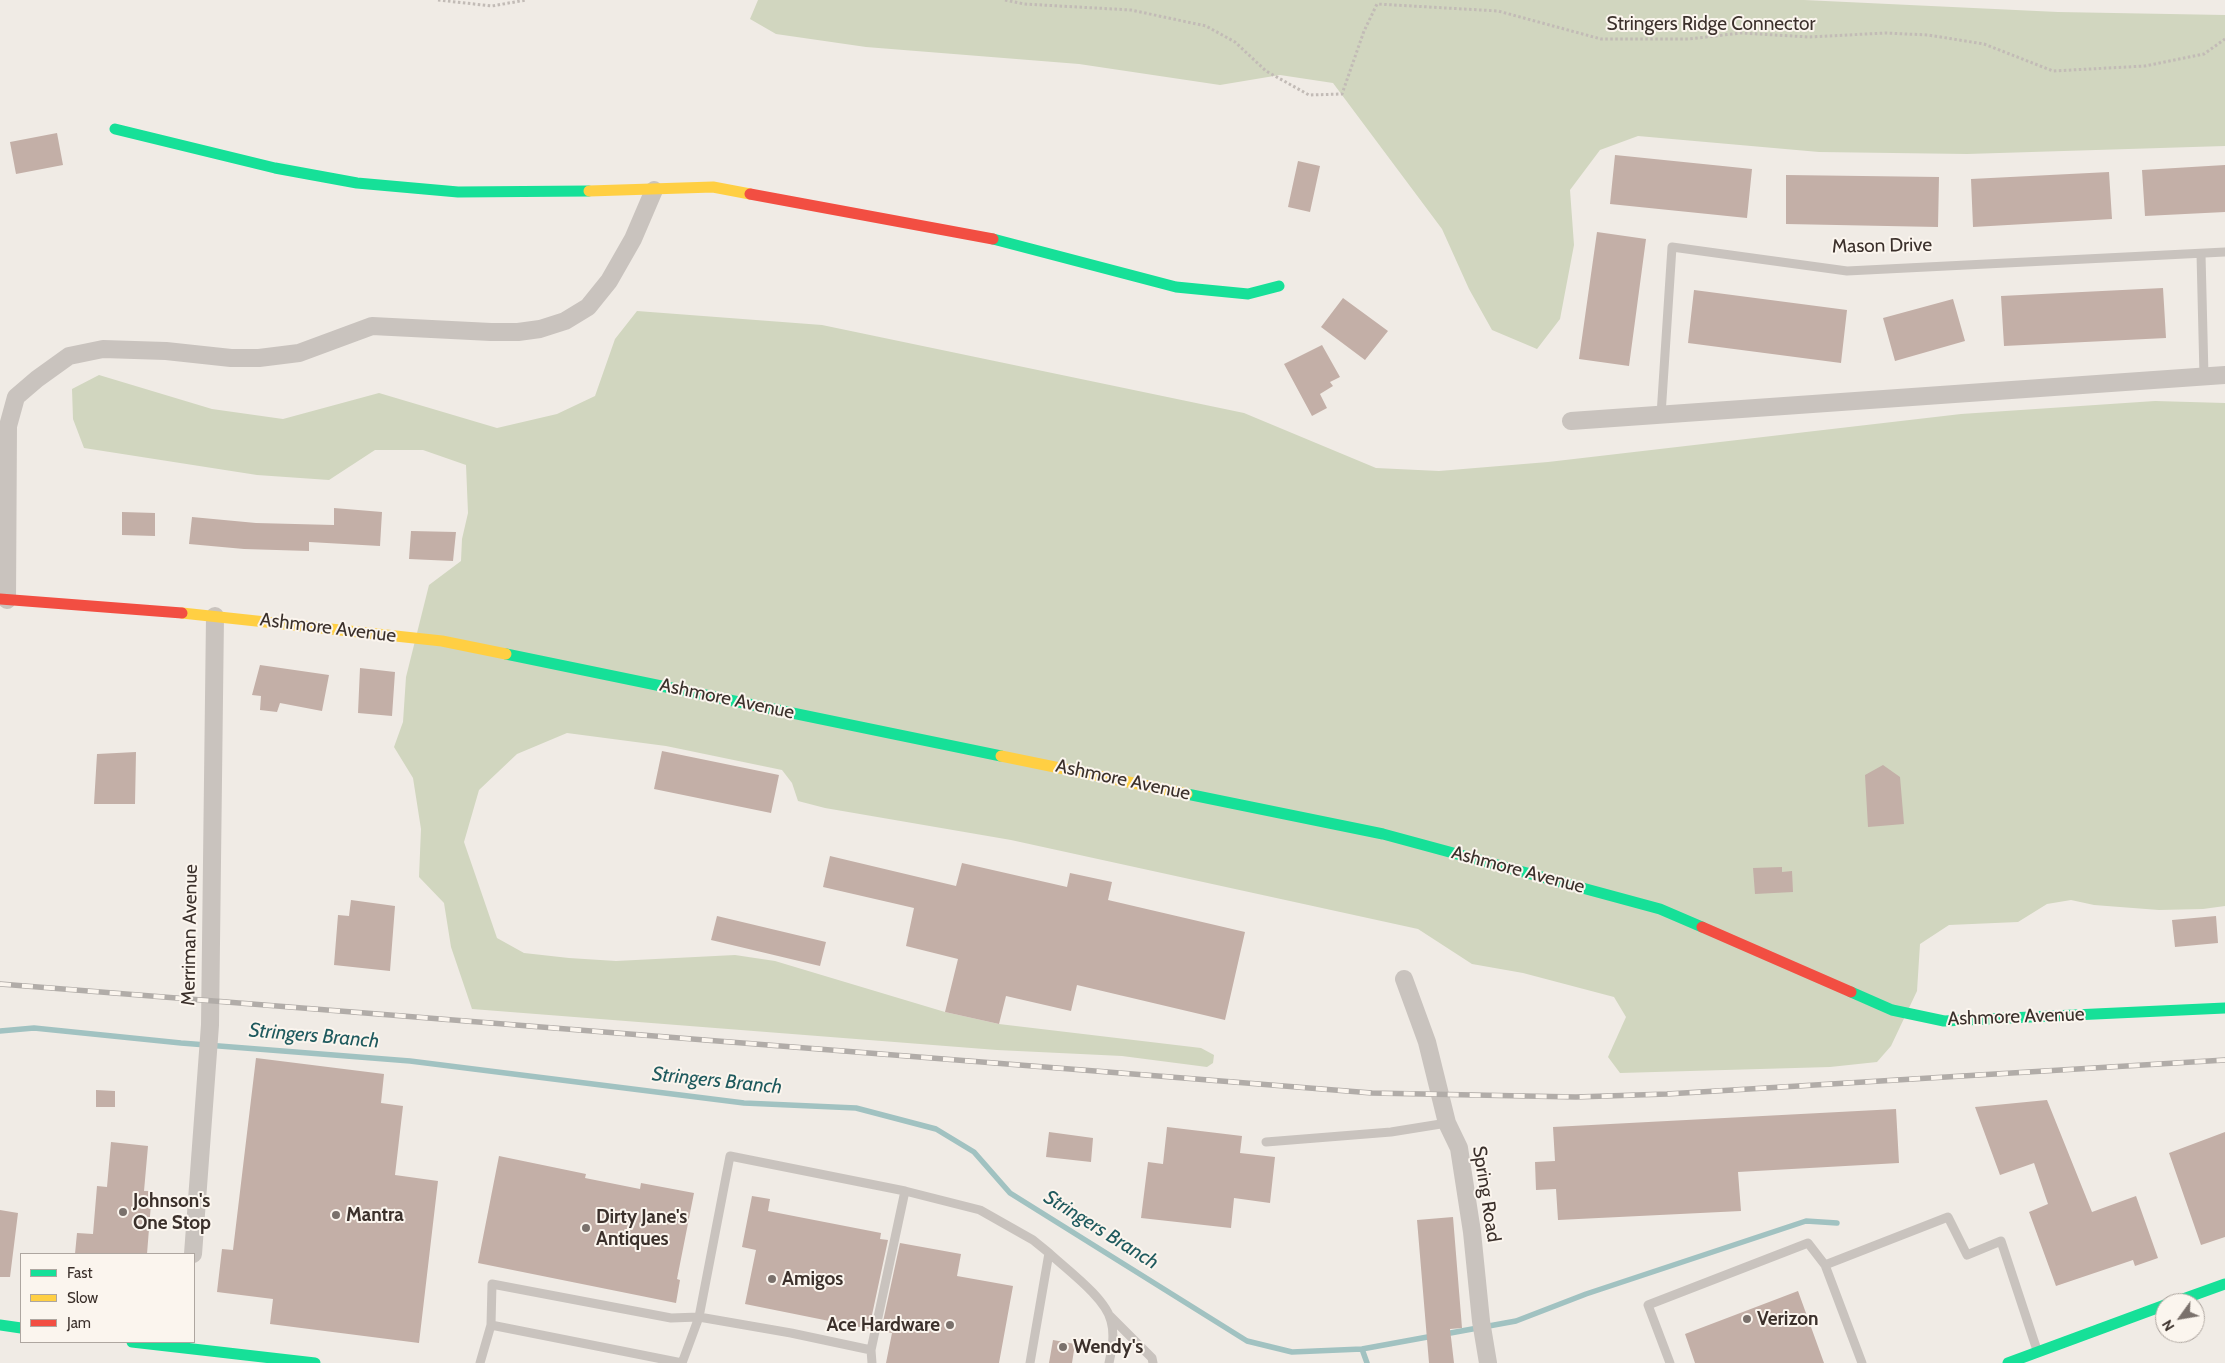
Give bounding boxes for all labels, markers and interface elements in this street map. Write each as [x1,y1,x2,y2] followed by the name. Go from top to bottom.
[1607,13,1815,35] street label: Stringers Ridge Connector
[1832,234,1932,258] street label: Mason Drive
[259,608,397,648] street label: Ashmore Avenue
[658,674,796,724] street label: Ashmore Avenue
[1054,755,1192,805] street label: Ashmore Avenue
[1449,841,1587,899] street label: Ashmore Avenue
[177,864,203,1006] street label: Merriman Avenue
[1947,1003,2085,1031] street label: Ashmore Avenue
[248,1018,380,1054] water label: Stringers Branch
[651,1062,783,1100] water label: Stringers Branch
[1467,1144,1505,1244] street label: Spring Road
[1039,1185,1163,1275] water label: Stringers Branch
[133,1190,211,1234] place label: Johnson's One Stop
[346,1204,404,1226] place label: Mantra
[117,1206,129,1218] marker: Johnson's One Stop
[596,1206,687,1250] place label: Dirty Jane's Antiques
[330,1209,342,1221] marker: Mantra
[580,1222,592,1234] marker: Dirty Jane's Antiques
[20,1253,195,1343] legend
[67,1264,92,1282] text: Fast
[782,1268,843,1290] place label: Amigos
[766,1273,778,1285] marker: Amigos
[67,1289,98,1307] text: Slow
[2155,1293,2205,1343] north arrow
[1757,1308,1819,1330] place label: Verizon
[1741,1313,1753,1325] marker: Verizon
[67,1314,91,1332] text: Jam
[827,1314,940,1336] place label: Ace Hardware
[2158,1316,2178,1334] text: N
[944,1319,956,1331] marker: Ace Hardware
[1073,1336,1143,1358] place label: Wendy's
[1057,1341,1069,1353] marker: Wendy's

